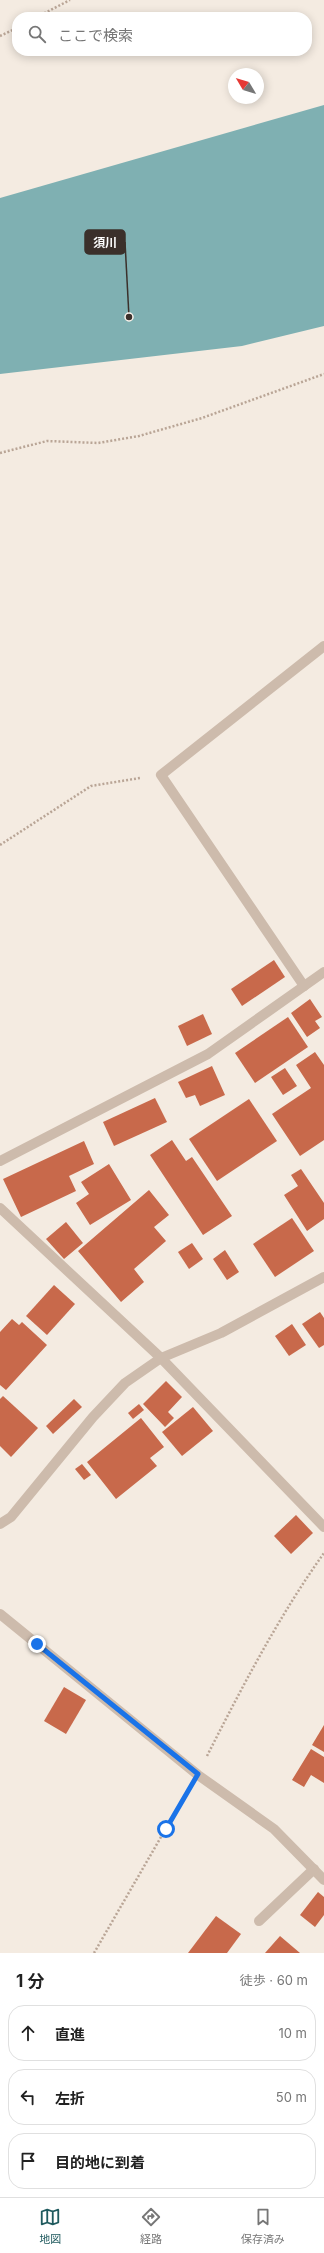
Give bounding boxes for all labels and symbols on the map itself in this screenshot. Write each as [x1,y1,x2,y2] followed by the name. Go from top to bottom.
[228,68,264,104] north arrow
[85,230,125,254] callout: 須川
[93,235,117,250] text: 須川
[28,1635,46,1653] route end
[157,1820,175,1838] route start

